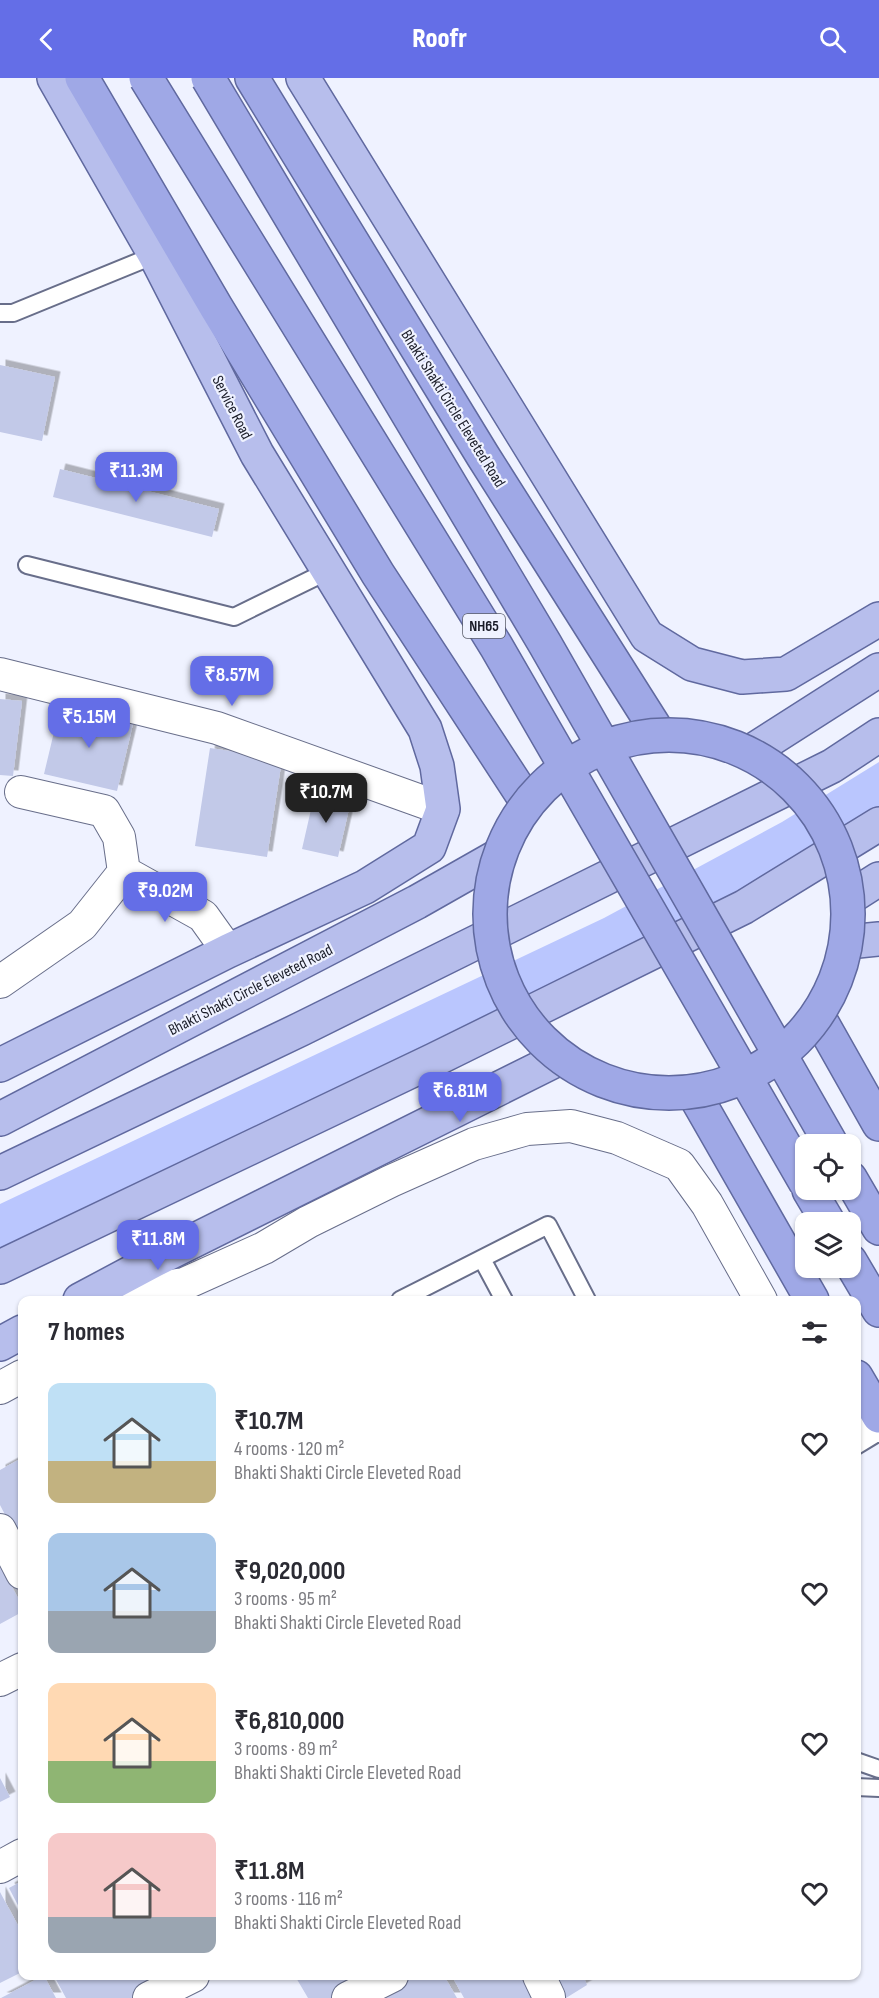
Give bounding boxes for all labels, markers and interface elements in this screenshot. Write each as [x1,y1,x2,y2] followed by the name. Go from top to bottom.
[30,23,63,56] icon: back
[412,23,467,55] text: Roofr
[816,23,849,56] icon: search
[396,327,509,491] street label: Bhakti Shakti Circle Eleveted Road
[208,373,256,443] street label: Service Road
[87,452,185,503] pin: ₹11.3M
[109,459,163,483] text: ₹11.3M
[463,614,505,638] road number: NH65
[183,656,281,707] pin: ₹8.57M
[204,663,260,687] text: ₹8.57M
[40,698,138,749] pin: ₹5.15M
[62,705,116,729] text: ₹5.15M
[277,773,375,824] pin: ₹10.7M
[299,780,353,804] text: ₹10.7M
[116,872,214,923] pin: ₹9.02M
[137,879,193,903] text: ₹9.02M
[165,941,336,1040] street label: Bhakti Shakti Circle Eleveted Road
[411,1072,509,1123] pin: ₹6.81M
[433,1079,487,1103] text: ₹6.81M
[795,1134,861,1278] map controls
[795,1134,861,1200] button: locate
[795,1212,861,1278] button: layers
[109,1220,207,1271] pin: ₹11.8M
[131,1227,185,1251] text: ₹11.8M
[798,1316,831,1349] icon: filters
[48,1317,125,1348] text: 7 homes
[234,1406,304,1437] text: ₹10.7M
[96,1407,168,1479] icon: home
[798,1427,831,1460] icon: heart
[234,1437,345,1461] text: 4 rooms · 120 m²
[234,1461,461,1485] text: Bhakti Shakti Circle Eleveted Road
[234,1556,345,1587] text: ₹9,020,000
[96,1557,168,1629] icon: home
[798,1577,831,1610] icon: heart
[234,1587,337,1611] text: 3 rooms · 95 m²
[234,1611,461,1635] text: Bhakti Shakti Circle Eleveted Road
[234,1706,344,1737] text: ₹6,810,000
[96,1707,168,1779] icon: home
[798,1727,831,1760] icon: heart
[234,1737,338,1761] text: 3 rooms · 89 m²
[234,1761,461,1785] text: Bhakti Shakti Circle Eleveted Road
[234,1856,304,1887] text: ₹11.8M
[96,1857,168,1929] icon: home
[798,1877,831,1910] icon: heart
[234,1887,343,1911] text: 3 rooms · 116 m²
[234,1911,461,1935] text: Bhakti Shakti Circle Eleveted Road

